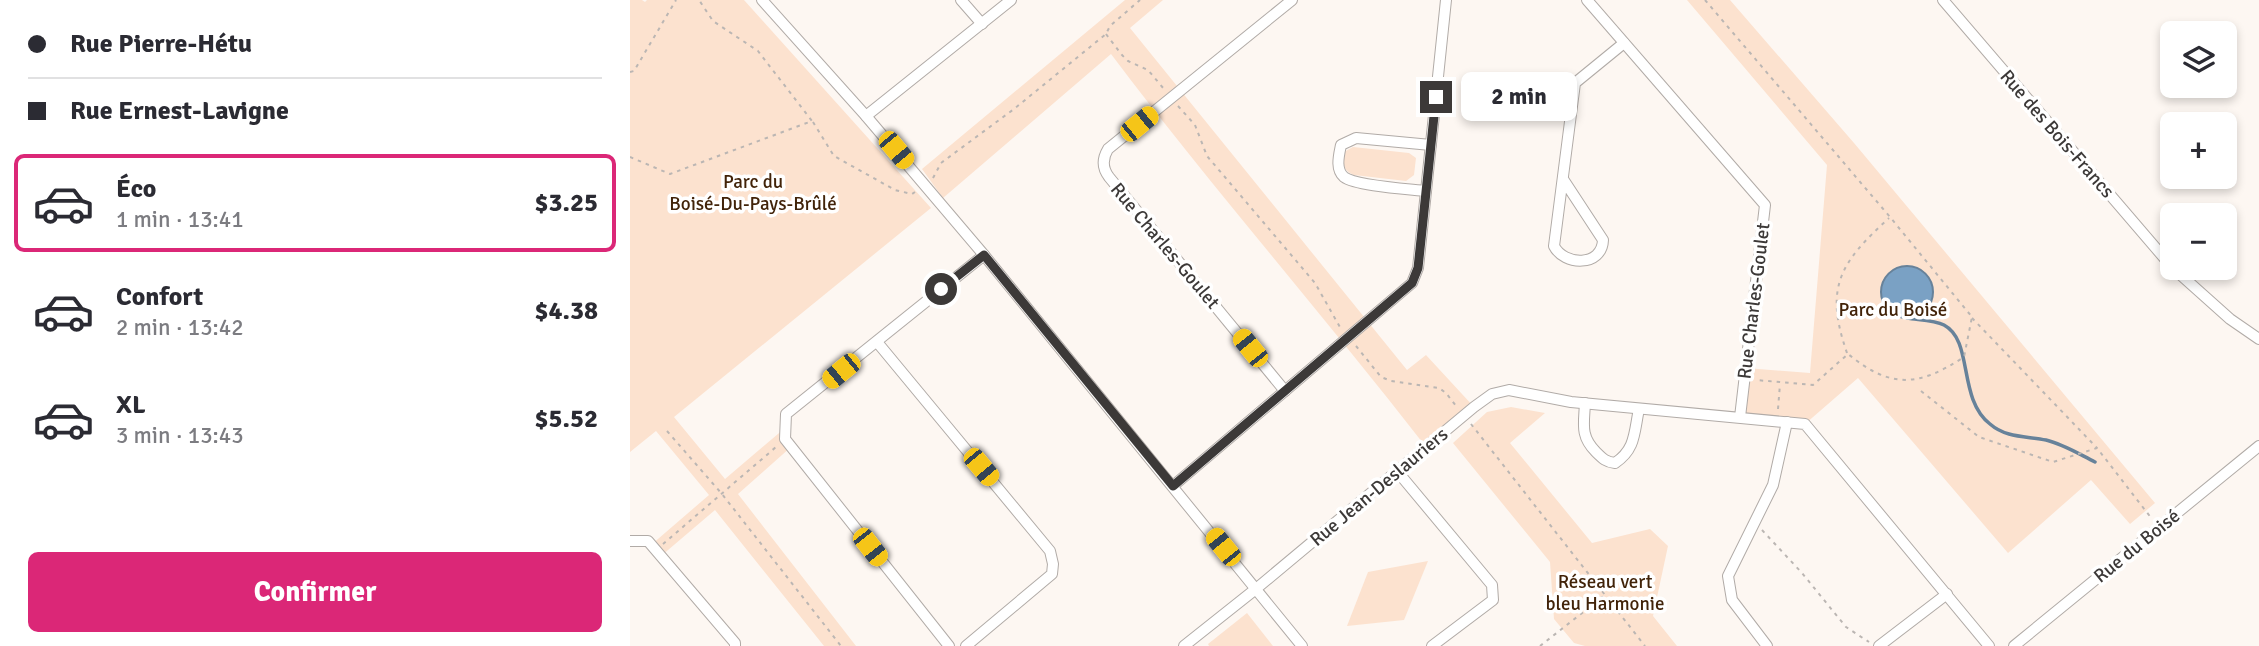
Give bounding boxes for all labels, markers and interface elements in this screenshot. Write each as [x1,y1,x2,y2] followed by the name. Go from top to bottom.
[2160,21,2237,280] map controls
[2160,21,2237,98] button: layers
[70,28,252,60] text: Rue Pierre-Hétu
[1995,65,2119,203] street label: Rue des Bois-Francs
[1460,72,1576,122] callout: 2 min
[1420,81,1452,113] route end
[1491,82,1547,111] text: 2 min
[70,95,289,127] text: Rue Ernest-Lavigne
[1117,103,1162,145] car
[2160,112,2237,189] button: +
[875,127,918,173] car
[669,170,837,216] park label: Parc du Boisé-Du-Pays-Brûlé
[32,172,95,235] icon: car
[116,173,156,205] text: Éco
[1105,178,1225,314] street label: Rue Charles-Goulet
[534,187,598,219] text: $3.25
[2160,203,2237,280] button: −
[116,205,244,234] text: 1 min · 13:41
[1732,221,1776,381] street label: Rue Charles-Goulet
[925,273,957,305] route start
[32,280,95,343] icon: car
[116,281,203,313] text: Confort
[534,295,598,327] text: $4.38
[1839,298,1947,322] park label: Parc du Boisé
[116,313,244,342] text: 2 min · 13:42
[1229,325,1272,371] car
[819,350,864,392] car
[32,388,95,451] icon: car
[116,389,146,421] text: XL
[534,403,598,435] text: $5.52
[116,421,244,450] text: 3 min · 13:43
[1305,422,1453,552] street label: Rue Jean-Deslauriers
[960,444,1003,490] car
[2089,504,2185,588] street label: Rue du Boisé
[849,524,892,570] car
[1202,524,1245,570] car
[28,552,602,632] button: Confirmer
[1546,570,1664,616] park label: Réseau vert bleu Harmonie

